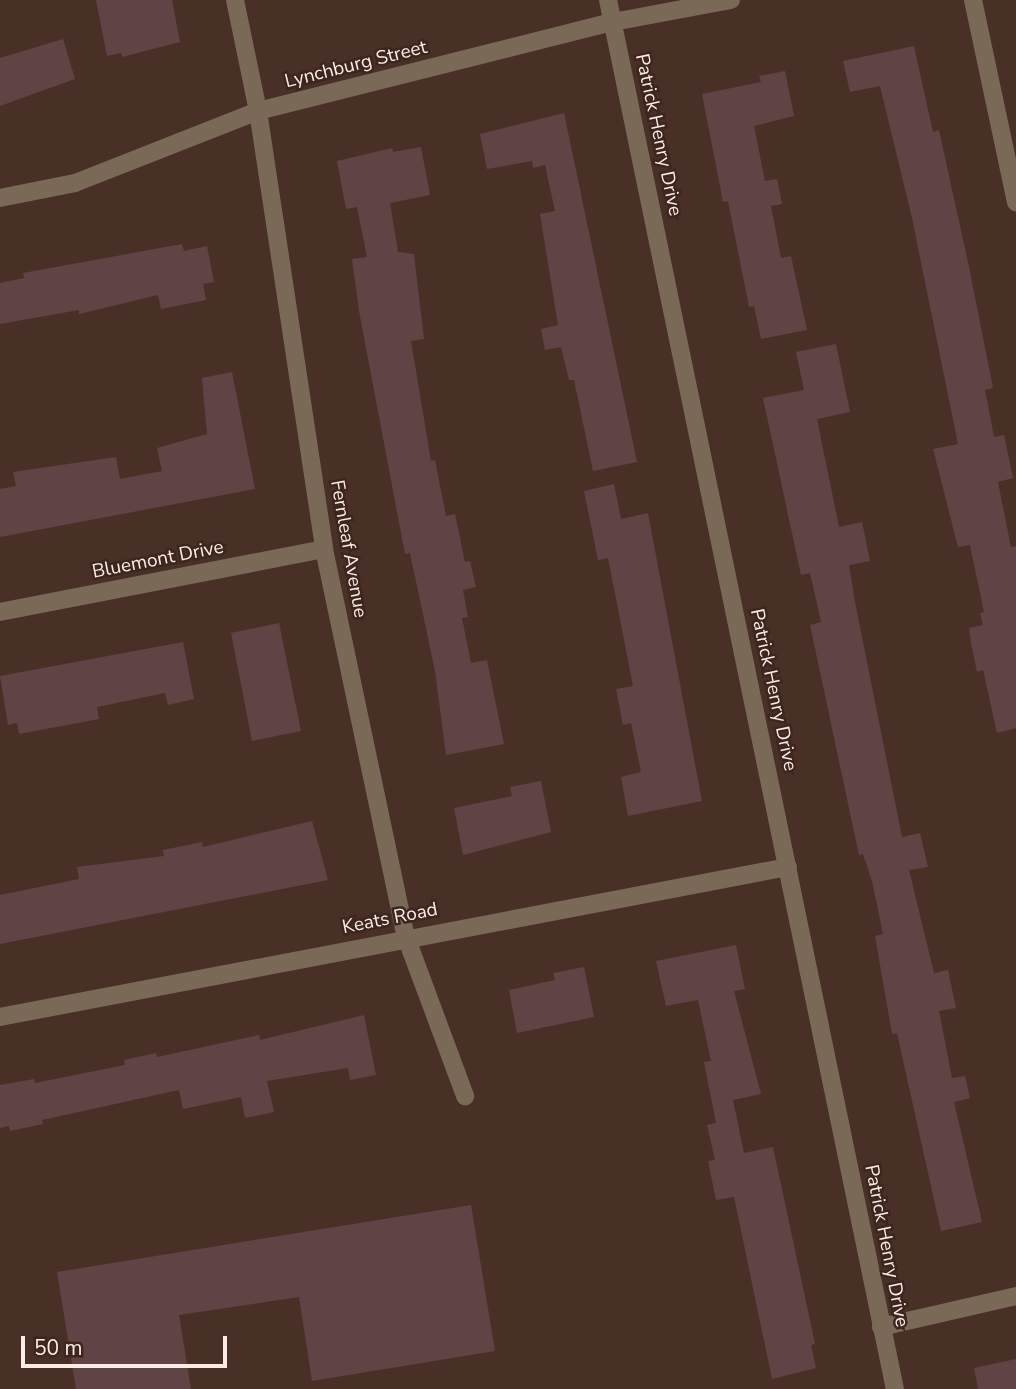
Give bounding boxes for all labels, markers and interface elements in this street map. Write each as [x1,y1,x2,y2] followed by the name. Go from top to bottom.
[282,36,430,94] street label: Lynchburg Street
[630,52,686,218] street label: Patrick Henry Drive
[325,478,371,620] street label: Fernleaf Avenue
[90,536,226,584] street label: Bluemont Drive
[745,607,801,773] street label: Patrick Henry Drive
[340,899,440,939] street label: Keats Road
[859,1163,913,1329] street label: Patrick Henry Drive
[24,1322,231,1366] scale bar
[34,1334,83,1362] text: 50 m

